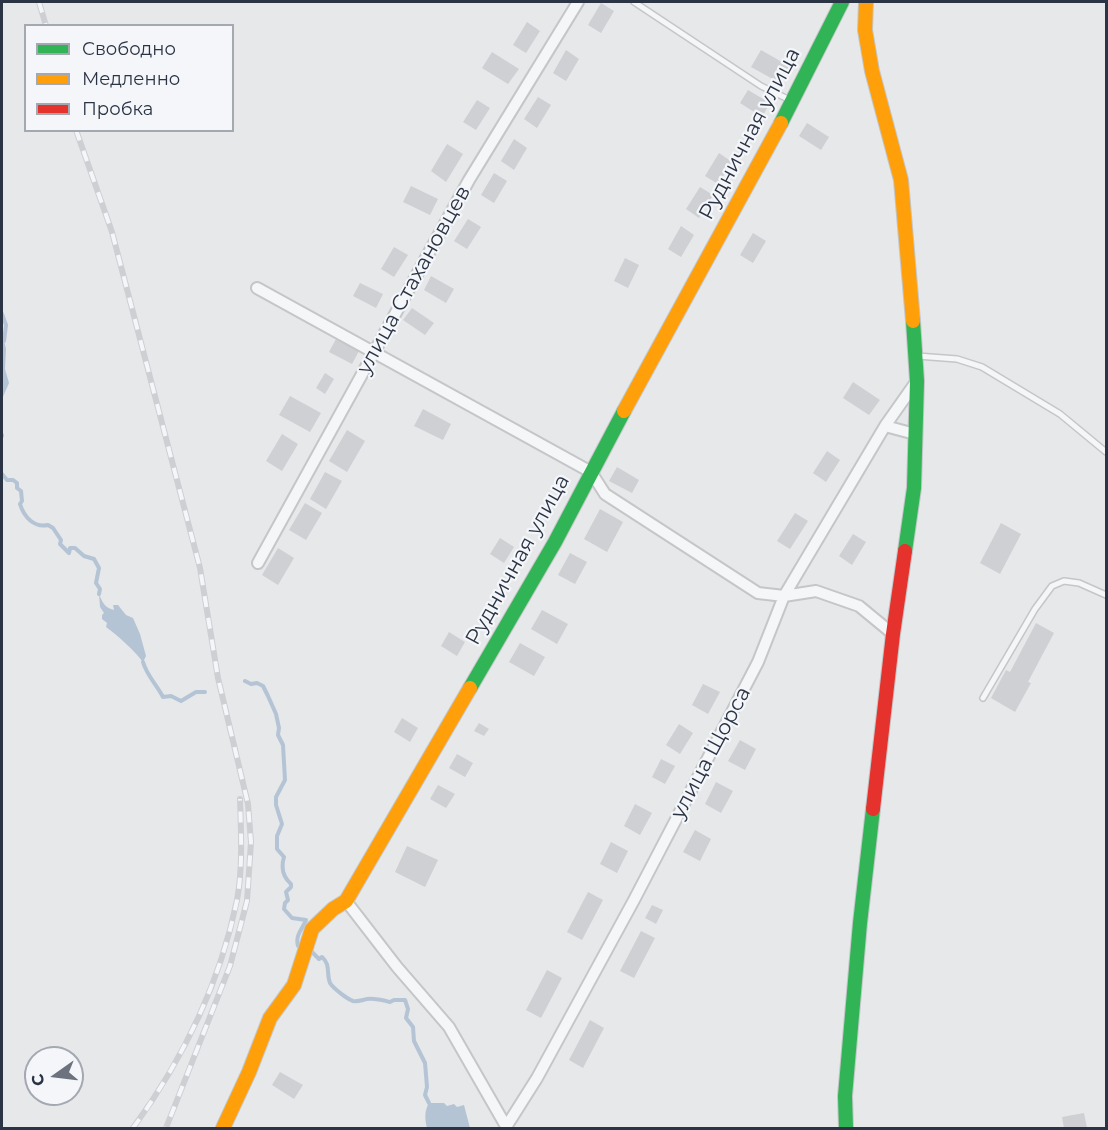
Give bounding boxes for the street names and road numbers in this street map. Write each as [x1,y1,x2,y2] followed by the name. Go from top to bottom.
[694,44,806,224] street label: Рудничная улица
[352,181,476,379] street label: улица Стахановцев
[461,470,575,650] street label: Рудничная улица
[666,683,756,823] street label: улица Щорса

